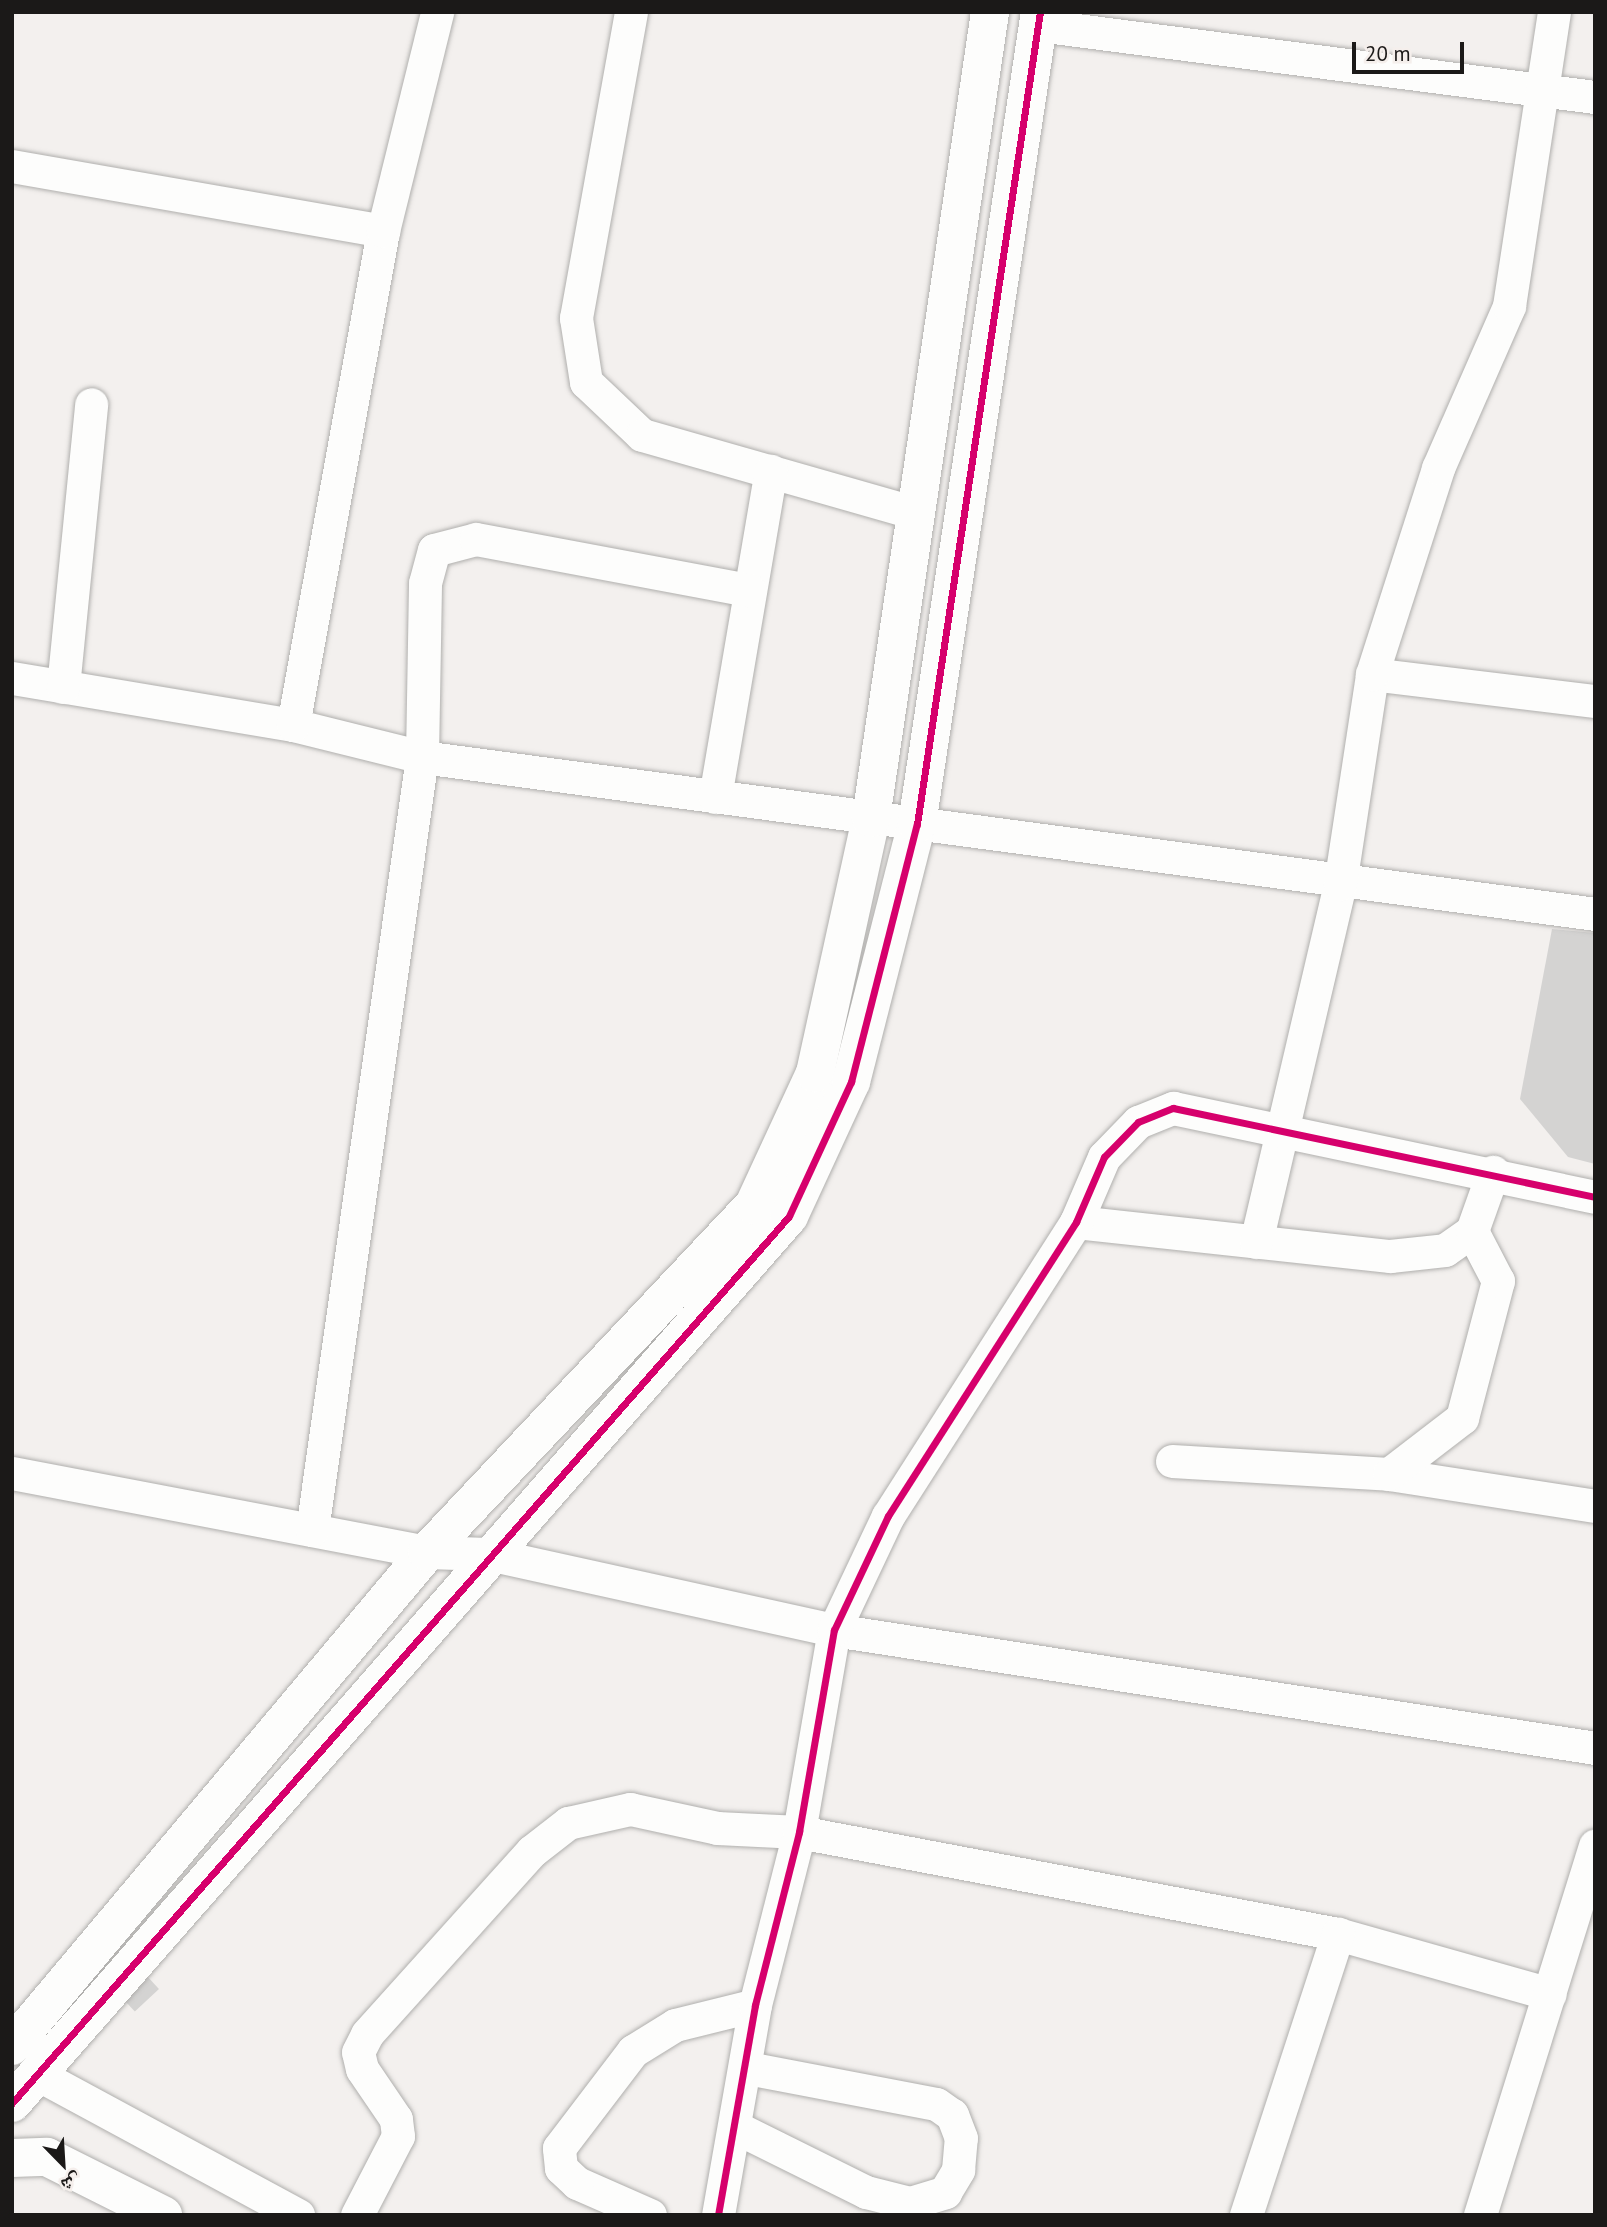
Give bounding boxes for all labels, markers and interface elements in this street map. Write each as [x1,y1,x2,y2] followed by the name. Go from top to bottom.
[1355,28,1467,72] scale bar
[1365,40,1411,67] text: 20 m
[28,2129,98,2199] north arrow
[57,2168,86,2198] text: ش

